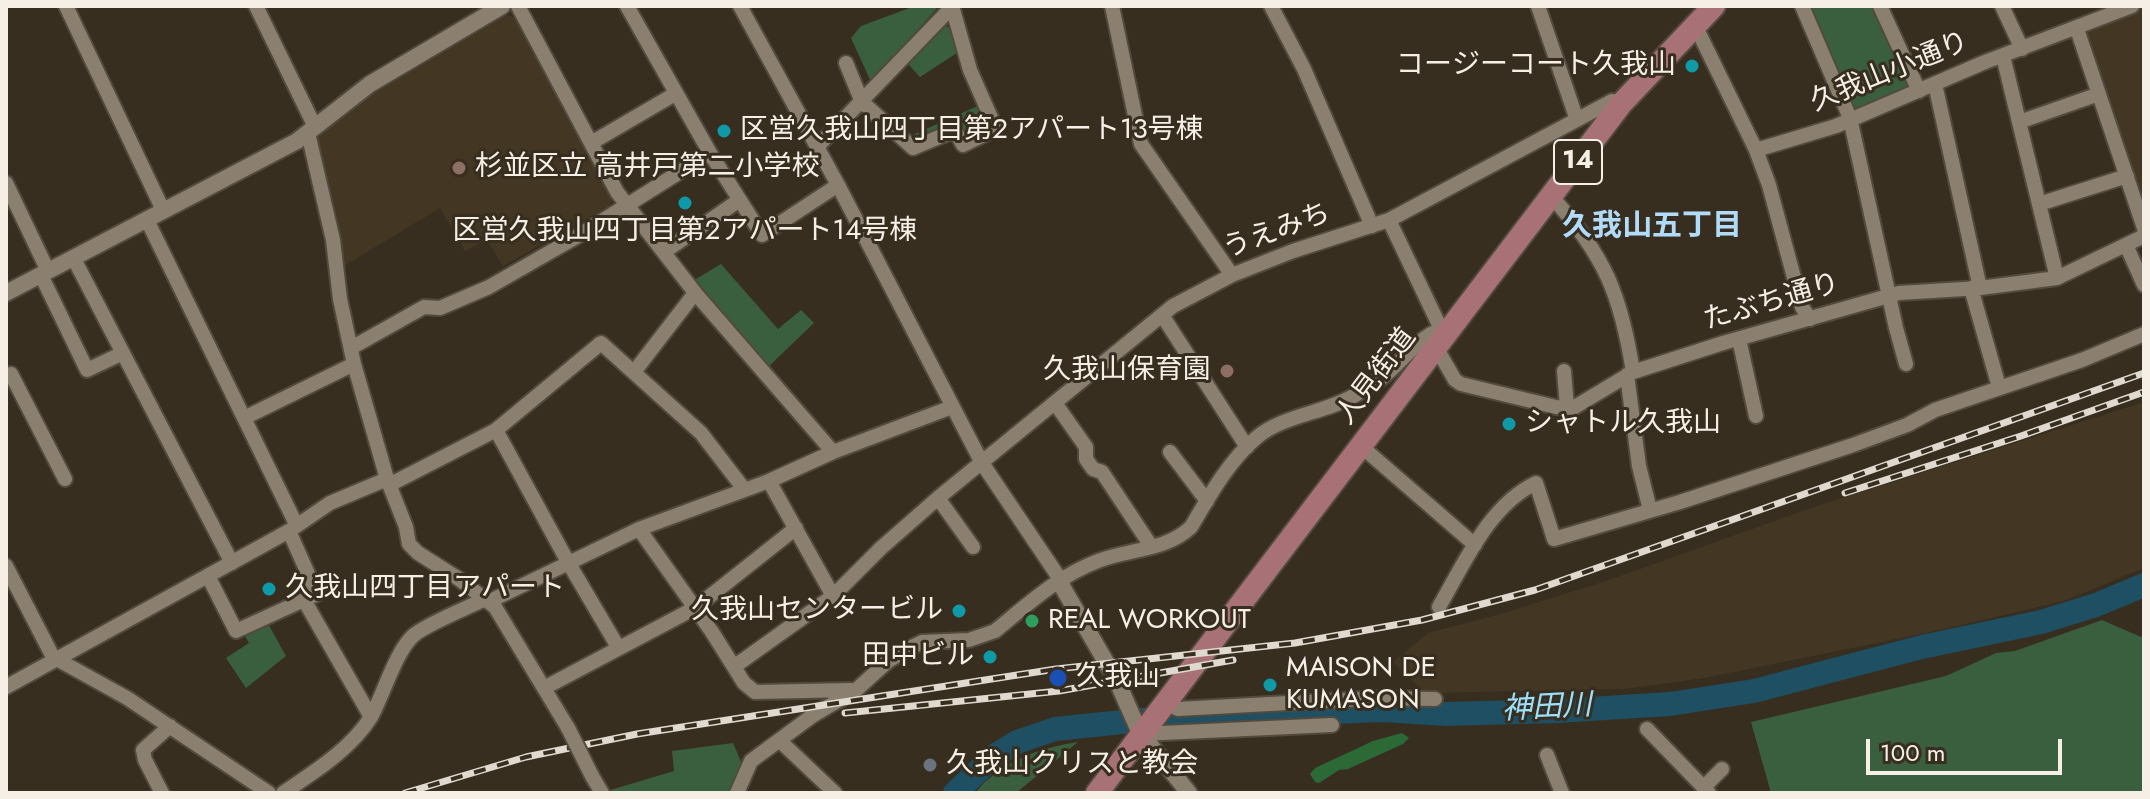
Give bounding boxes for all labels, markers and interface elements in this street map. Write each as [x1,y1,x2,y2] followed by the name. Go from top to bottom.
[1806,26,1974,120] street label: 久我山小通り
[1396,49,1676,83] place label: コージーコート久我山
[1683,57,1701,75] marker: コージーコート久我山
[740,114,1204,148] place label: 区営久我山四丁目第2アパート13号棟
[715,122,733,140] marker: 区営久我山四丁目第2アパート13号棟
[1554,140,1602,184] road number: 14
[475,151,819,185] place label: 杉並区立 高井戸第二小学校
[450,159,468,177] marker: 杉並区立 高井戸第二小学校
[676,194,694,212] marker: 区営久我山四丁目第2アパート14号棟
[1219,197,1335,267] street label: うえみち
[1562,210,1742,246] district label: 久我山五丁目
[453,215,917,249] place label: 区営久我山四丁目第2アパート14号棟
[1700,268,1844,338] street label: たぶち通り
[1330,322,1424,432] street label: 人見街道
[1043,354,1211,388] place label: 久我山保育園
[1218,362,1236,380] marker: 久我山保育園
[1525,407,1721,441] place label: シャトル久我山
[1500,415,1518,433] marker: シャトル久我山
[285,572,565,606] place label: 久我山四丁目アパート
[260,580,278,598] marker: 久我山四丁目アパート
[691,594,943,628] place label: 久我山センタービル
[950,602,968,620] marker: 久我山センタービル
[1048,604,1251,638] place label: REAL WORKOUT
[1023,612,1041,630] marker: REAL WORKOUT
[862,640,974,674] place label: 田中ビル
[981,648,999,666] marker: 田中ビル
[1286,652,1436,718] place label: MAISON DE KUMASON
[1076,661,1160,695] place label: 久我山
[1047,667,1069,689] marker: 久我山
[1261,676,1279,694] marker: MAISON DE KUMASON
[1501,689,1593,729] water label: 神田川
[1870,723,2066,773] scale bar
[1880,735,1946,770] text: 100 m
[946,748,1198,782] place label: 久我山クリスと教会
[921,756,939,774] marker: 久我山クリスと教会

